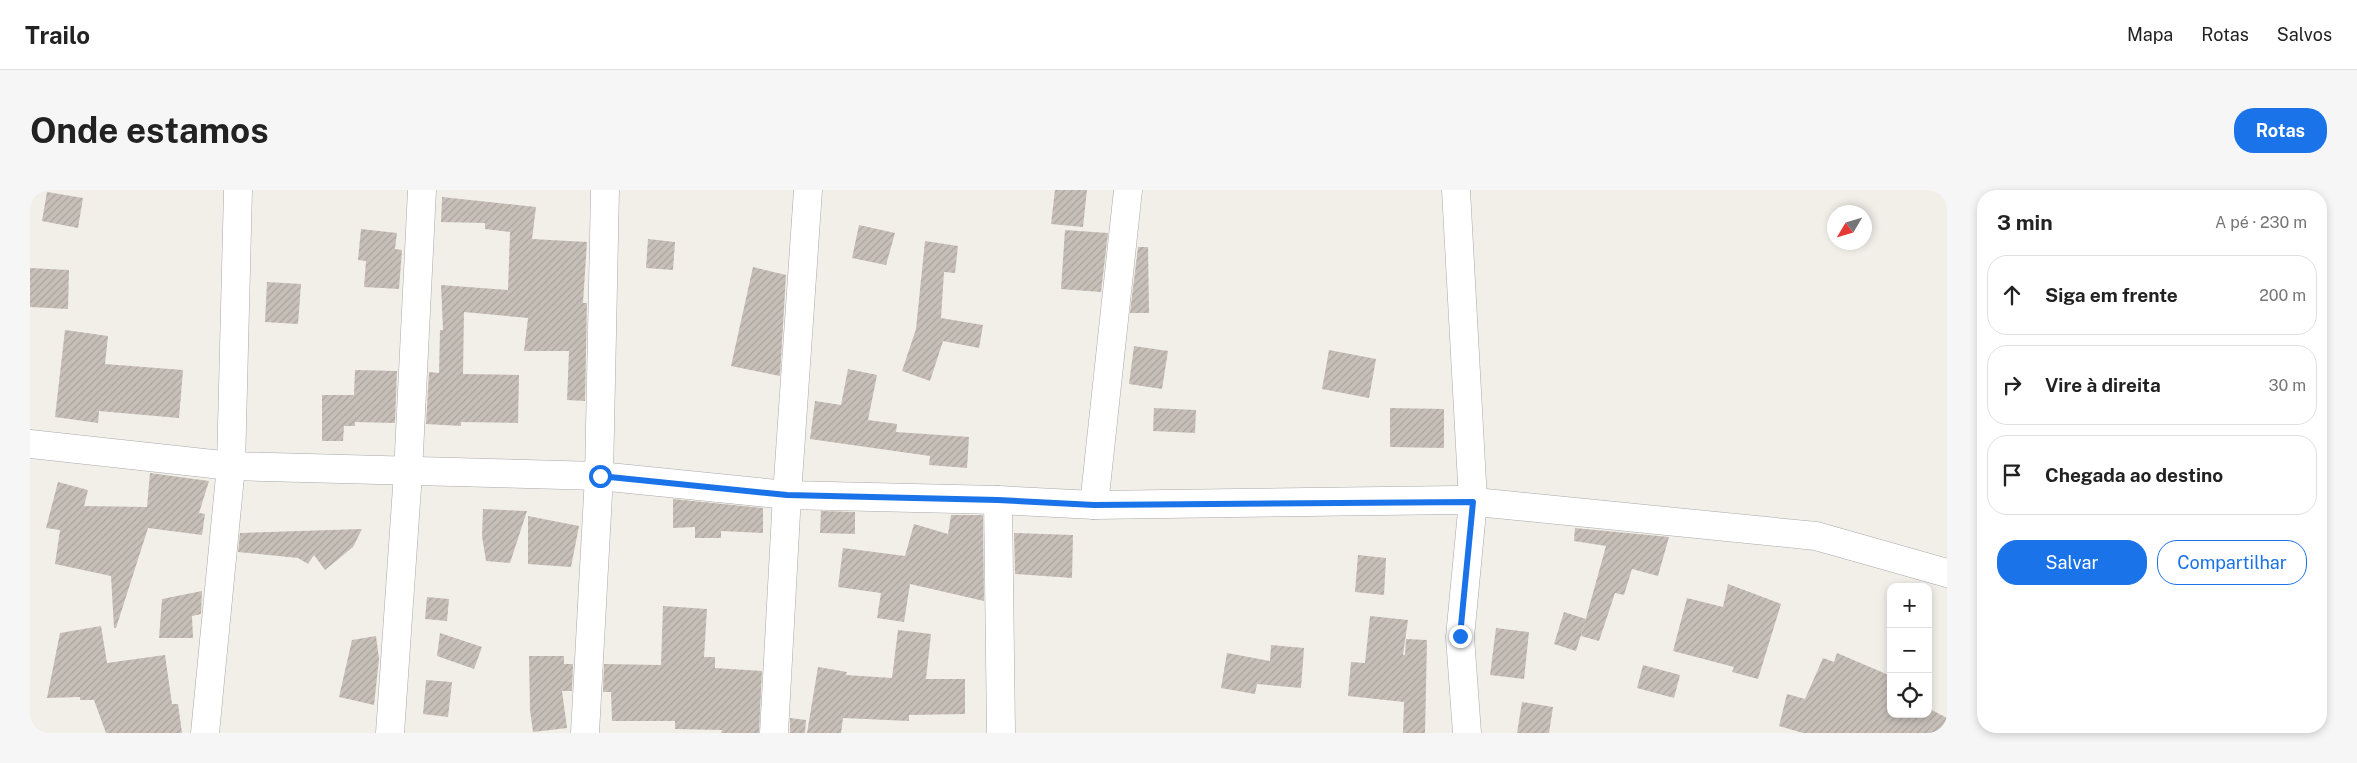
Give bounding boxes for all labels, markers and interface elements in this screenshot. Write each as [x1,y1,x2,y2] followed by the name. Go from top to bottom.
[25,21,90,49] text: Trailo
[2127,24,2173,45] text: Mapa
[2201,24,2249,45] text: Rotas
[2277,24,2332,45] text: Salvos
[2234,108,2327,153] button: Rotas
[30,110,269,151] text: Onde estamos
[1827,205,1872,250] north arrow
[1997,210,2053,235] text: 3 min
[2215,213,2307,232] text: A pé · 230 m
[1998,281,2026,309] icon: ahead
[2045,284,2178,306] text: Siga em frente
[2259,286,2306,305] text: 200 m
[1998,371,2026,399] icon: right
[2045,374,2161,396] text: Vire à direita
[2269,376,2306,395] text: 30 m
[1998,461,2026,489] icon: arrive
[2045,464,2223,486] text: Chegada ao destino
[589,465,612,488] route start
[1997,540,2147,585] button: Salvar
[2157,540,2307,585] button: Compartilhar
[1887,583,1932,718] map controls
[1887,583,1932,628] button: +
[1449,625,1472,648] route end
[1887,628,1932,673] button: −
[1887,673,1932,718] button: locate

